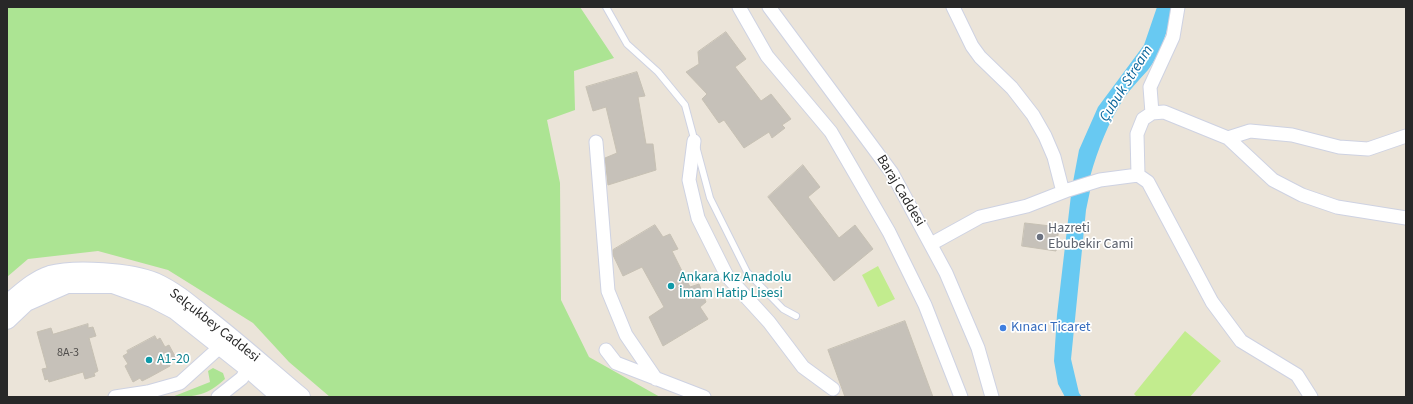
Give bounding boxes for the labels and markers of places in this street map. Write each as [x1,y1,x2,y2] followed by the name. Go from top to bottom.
[1048,221,1134,254] place label: Hazreti Ebubekir Cami
[1035,232,1045,242] marker: Hazreti Ebubekir Cami
[679,270,792,302] place label: Ankara Kız Anadolu İmam Hatip Lisesi
[666,281,676,291] marker: Ankara Kız Anadolu İmam Hatip Lisesi
[1011,320,1090,336] place label: Kınacı Ticaret
[998,323,1008,333] marker: Kınacı Ticaret
[157,352,190,368] place label: A1-20
[144,355,154,365] marker: A1-20

